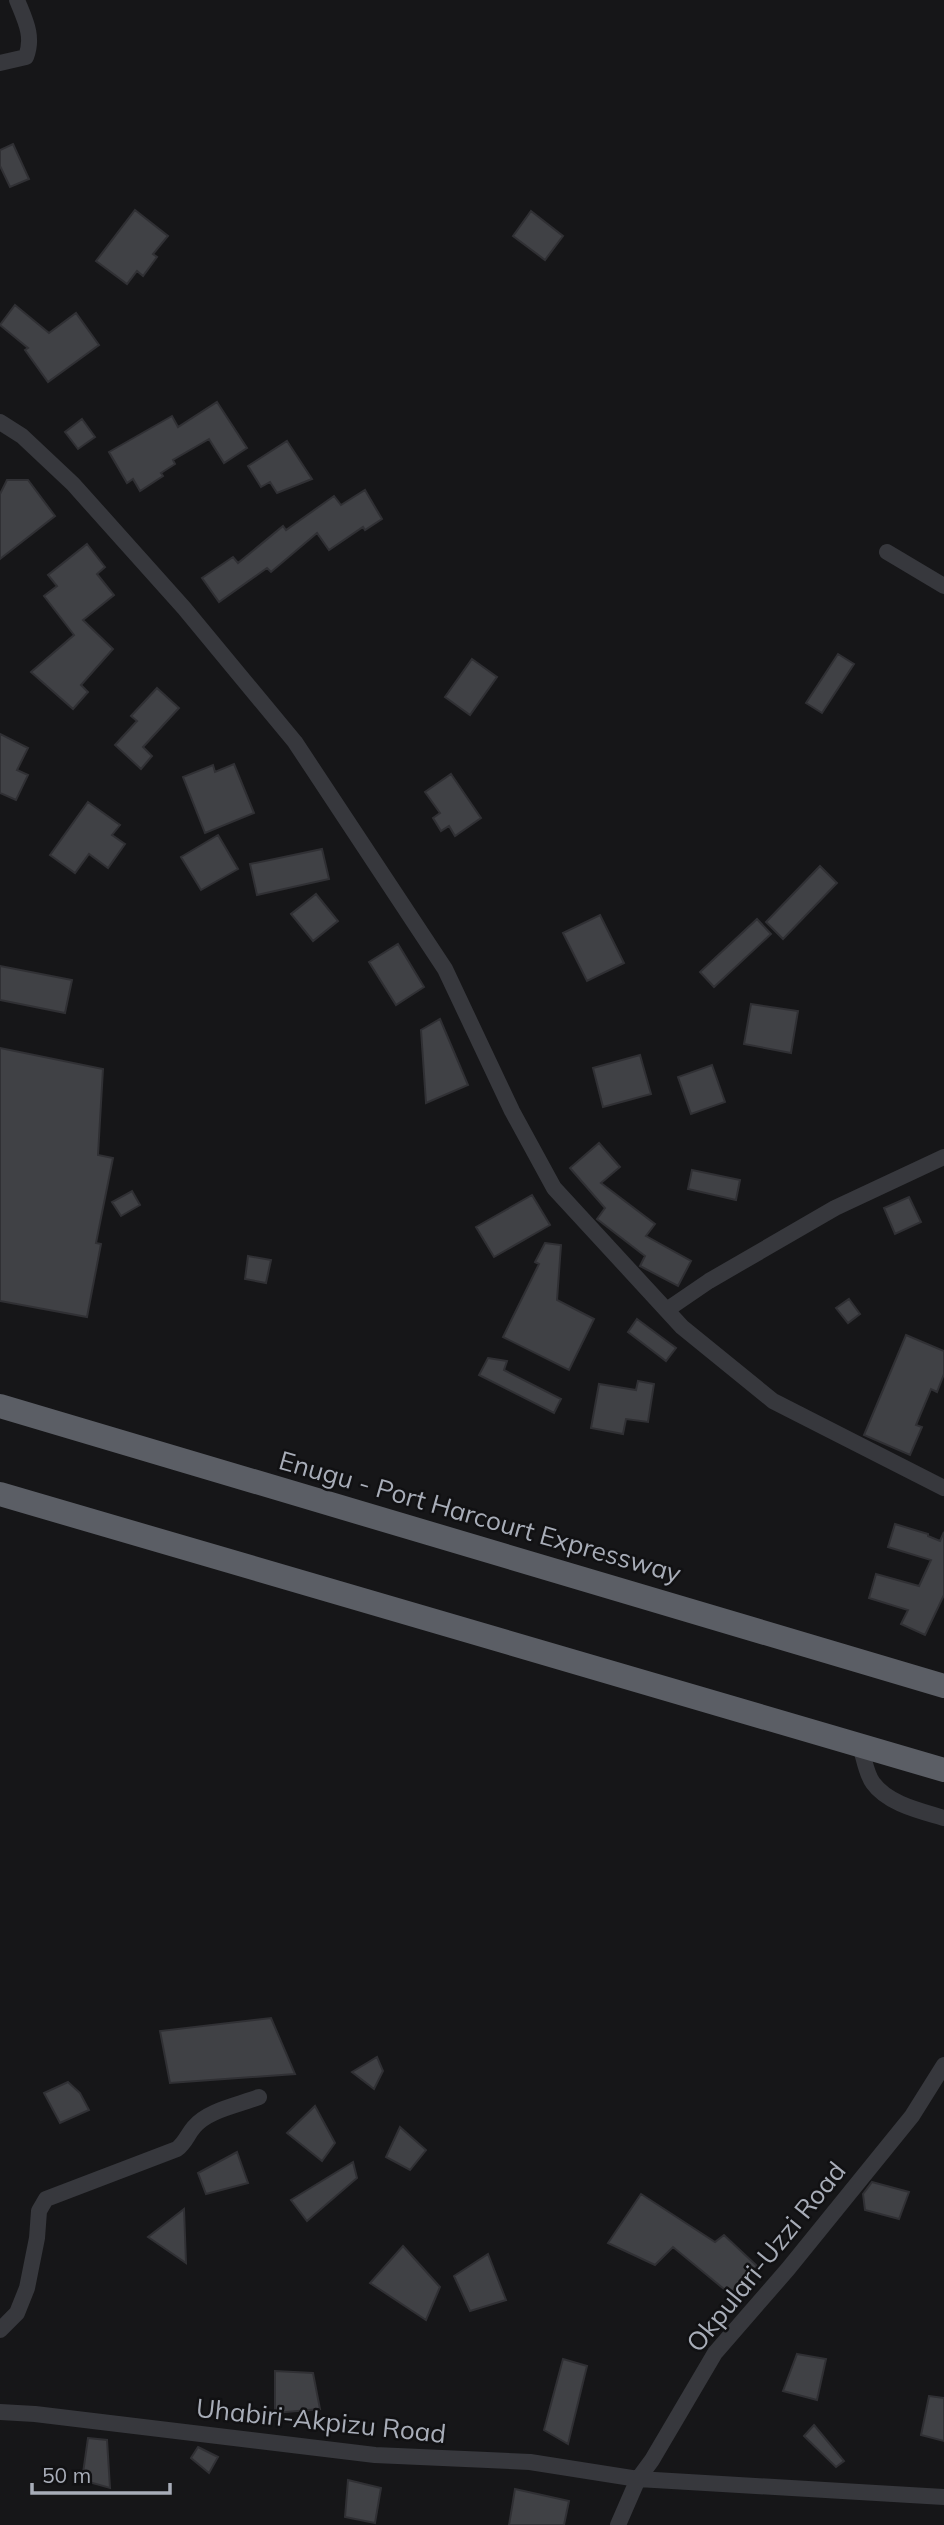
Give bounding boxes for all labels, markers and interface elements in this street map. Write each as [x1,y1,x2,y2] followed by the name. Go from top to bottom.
[275,1443,685,1590] street label: Enugu - Port Harcourt Expressway
[679,2155,852,2358] street label: Okpulari-Uzzi Road
[194,2391,448,2450] street label: Uhabiri-Akpizu Road
[32,2452,170,2496] scale bar
[42,2462,91,2488] text: 50 m

